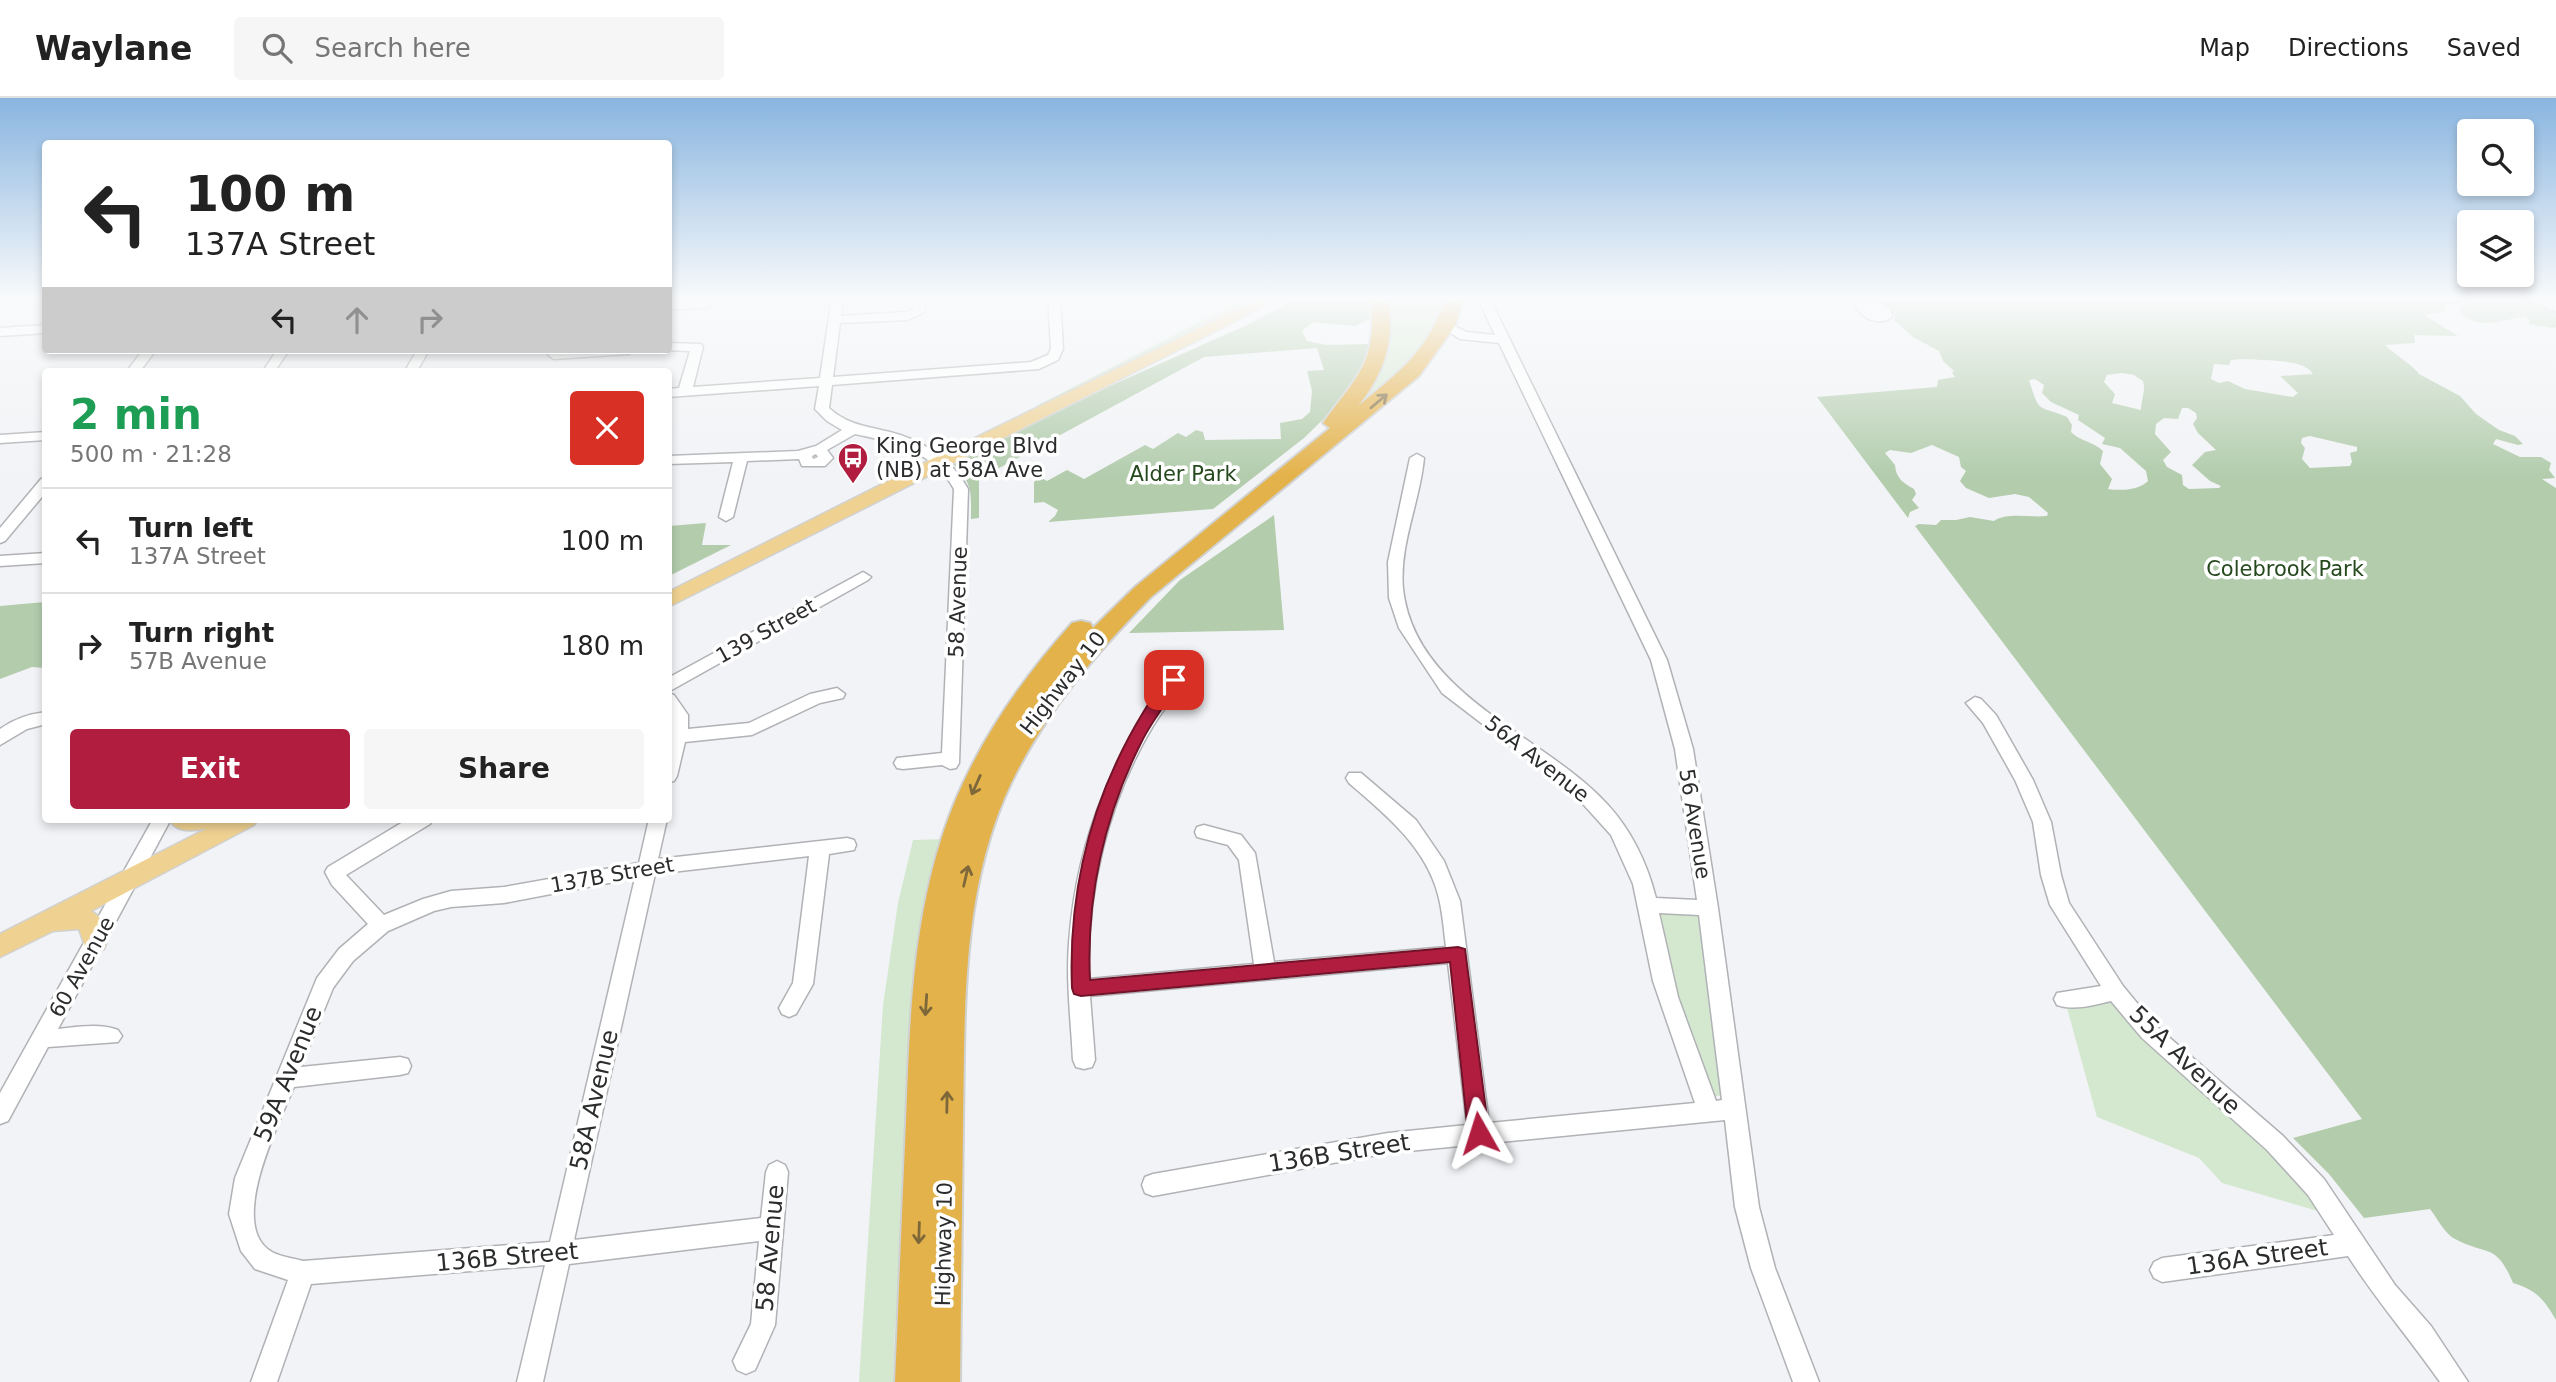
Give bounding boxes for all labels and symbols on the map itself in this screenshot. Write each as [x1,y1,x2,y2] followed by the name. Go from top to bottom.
[1370,393,1388,409] one-way arrow
[876,434,1058,482] place label: King George Blvd (NB) at 58A Ave
[836,441,870,485] bus stop icon: King George Blvd (NB) at 58A Ave
[1129,462,1237,486] park label: Alder Park
[944,546,972,658] street label: 58 Avenue
[2206,557,2365,581] park label: Colebrook Park
[712,594,820,668] street label: 139 Street
[1015,627,1111,739] street label: Highway 10
[1144,650,1204,710] pin
[1480,711,1594,807] street label: 56A Avenue
[1674,767,1716,881] street label: 56 Avenue
[969,774,982,795] one-way arrow
[548,852,676,898] street label: 137B Street
[960,865,973,887] one-way arrow
[44,912,120,1022] street label: 60 Avenue
[920,993,933,1016] one-way arrow
[2124,1000,2246,1120] street label: 55A Avenue
[248,1002,328,1146] street label: 59A Avenue
[564,1027,624,1173] street label: 58A Avenue
[940,1090,954,1113] one-way arrow
[1442,1096,1516,1170] position arrow
[1266,1128,1412,1178] street label: 136B Street
[931,1182,957,1306] street label: Highway 10
[751,1183,789,1313] street label: 58 Avenue
[912,1221,926,1244] one-way arrow
[2184,1233,2330,1281] street label: 136A Street
[435,1237,579,1277] street label: 136B Street

